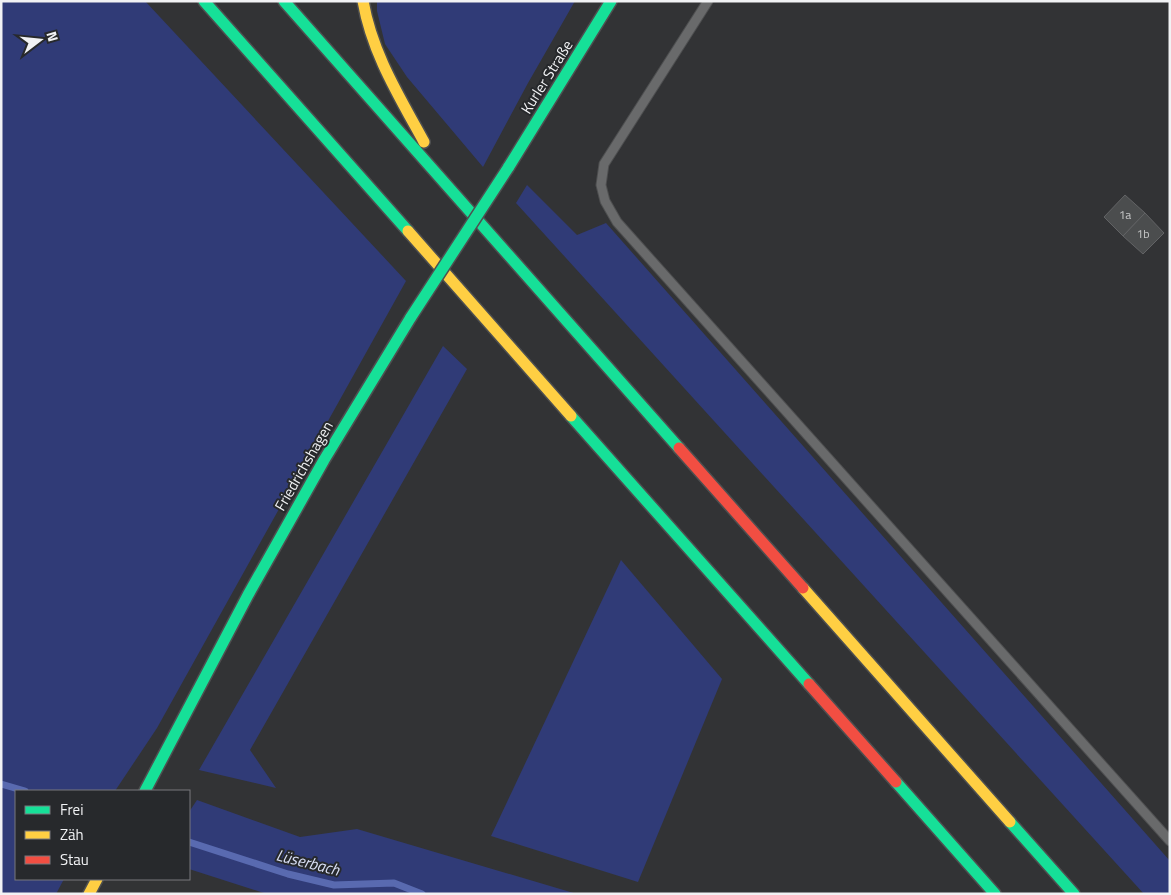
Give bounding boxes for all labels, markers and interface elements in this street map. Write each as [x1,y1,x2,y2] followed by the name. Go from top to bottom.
[15,15,65,65] north arrow
[42,29,64,44] text: N
[515,35,578,118] street label: Kurler Straße
[1119,205,1131,224] house number: 1a
[1136,224,1150,243] house number: 1b
[268,416,339,515] street label: Friedrichshagen
[15,790,190,880] legend
[60,798,83,821] text: Frei
[60,823,84,846] text: Zäh
[274,843,343,882] water label: Lüserbach
[60,848,89,871] text: Stau

